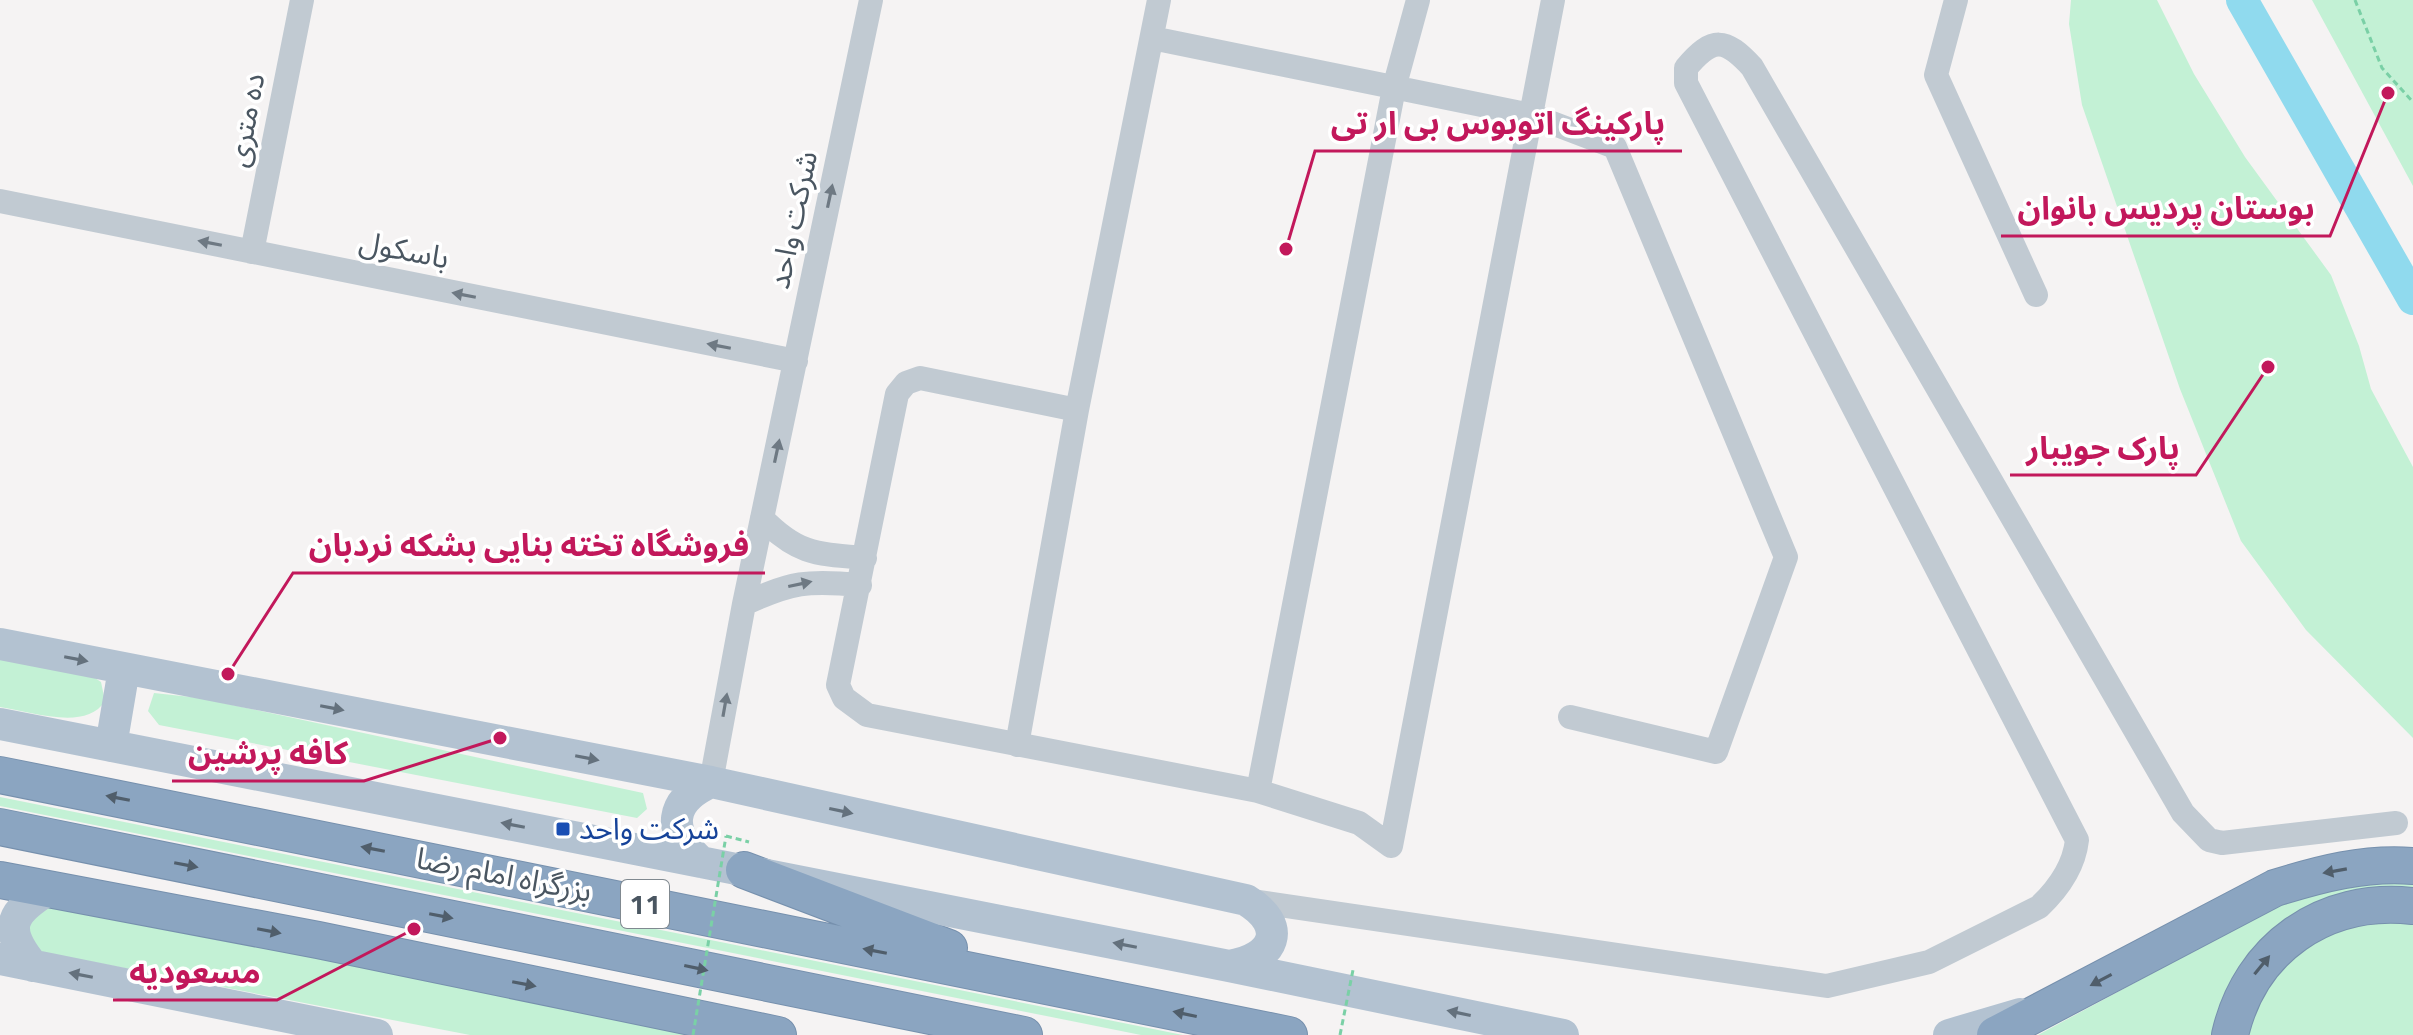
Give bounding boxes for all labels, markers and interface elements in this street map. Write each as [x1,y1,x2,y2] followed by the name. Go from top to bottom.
[213,69,277,171] street label: ده متری
[1315,95,1682,151] callout: پارکینگ اتوبوس بی ار تی
[1331,98,1665,146] text: پارکینگ اتوبوس بی ار تی
[755,146,829,293] street label: شرکت واحد
[2001,180,2330,236] callout: بوستان پردیس بانوان
[824,183,837,208] one-way arrow
[2017,183,2315,231] text: بوستان پردیس بانوان
[355,218,453,280] street label: باسکول
[197,237,222,249] one-way arrow
[452,288,477,300] one-way arrow
[707,339,732,352] one-way arrow
[2010,419,2196,475] callout: پارک جویبار
[2024,423,2180,471] text: پارک جویبار
[771,438,784,463] one-way arrow
[293,517,765,573] callout: فروشگاه تخته بنایی بشکه نردبان
[309,520,749,568] text: فروشگاه تخته بنایی بشکه نردبان
[788,577,813,589] one-way arrow
[64,654,89,666] one-way arrow
[720,693,732,718] one-way arrow
[319,703,344,715] one-way arrow
[172,725,364,781] callout: کافه پرشین
[188,728,348,776] text: کافه پرشین
[575,753,600,765] one-way arrow
[106,792,131,804] one-way arrow
[579,805,719,851] place label: شرکت واحد
[829,805,854,818] one-way arrow
[500,818,525,831] one-way arrow
[554,820,572,838] marker: شرکت واحد
[413,834,596,914] street label: بزرگراه امام رضا
[361,842,386,855] one-way arrow
[174,859,199,872] one-way arrow
[2323,865,2348,877] one-way arrow
[621,880,669,928] road number: 11
[429,911,454,923] one-way arrow
[257,925,282,937] one-way arrow
[1112,938,1137,951] one-way arrow
[113,944,277,1000] callout: مسعودیه
[863,944,888,957] one-way arrow
[129,947,261,995] text: مسعودیه
[2254,955,2270,975] one-way arrow
[684,962,709,975] one-way arrow
[68,969,93,981] one-way arrow
[2089,973,2112,987] one-way arrow
[511,978,536,991] one-way arrow
[1172,1007,1197,1020] one-way arrow
[1446,1007,1471,1019] one-way arrow

